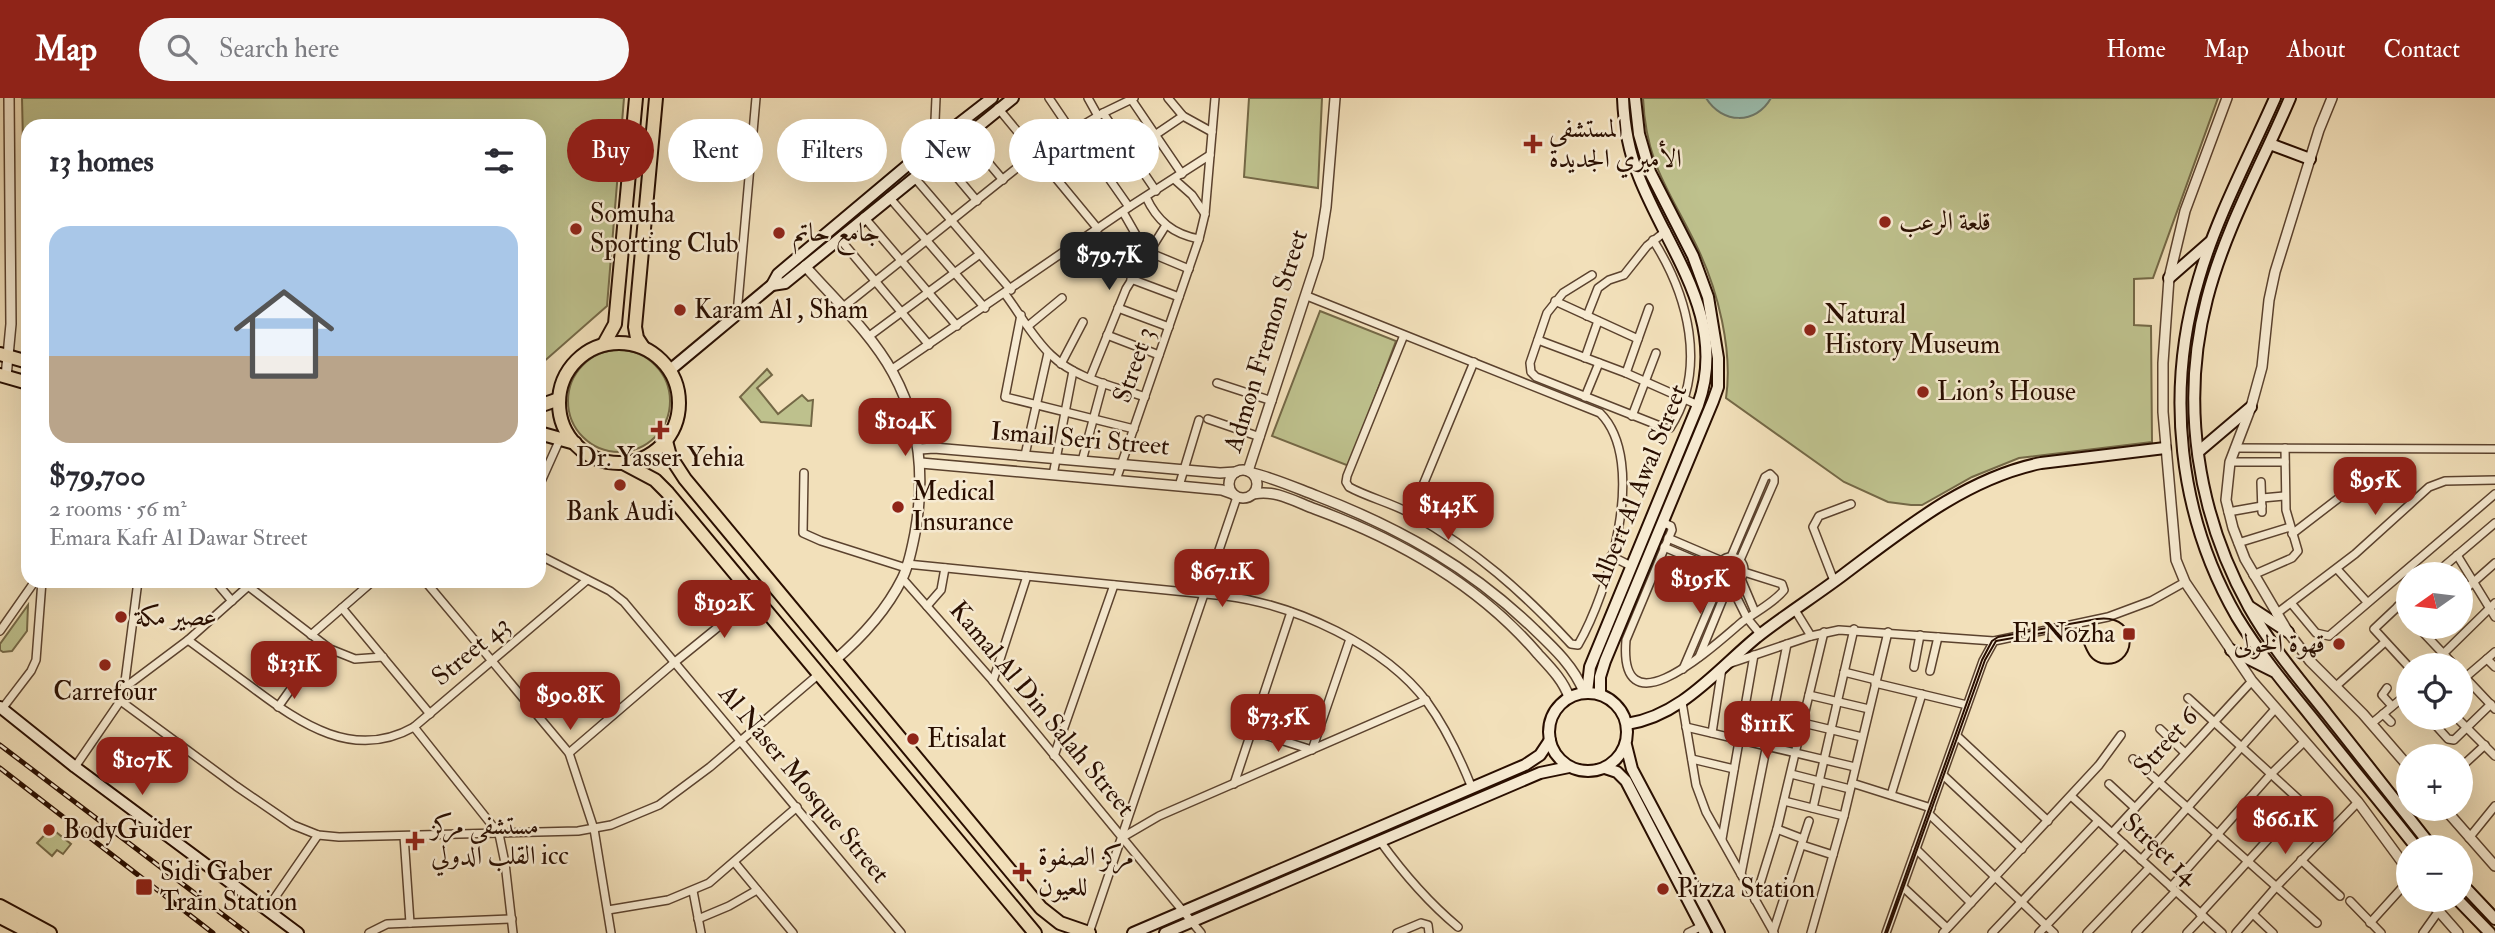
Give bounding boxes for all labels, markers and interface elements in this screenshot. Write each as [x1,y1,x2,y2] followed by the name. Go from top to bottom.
[139,18,629,81] search box
[35,29,97,70] text: Map
[163,30,201,68] icon: search
[219,33,339,65] text: Search here
[2106,34,2166,65] text: Home
[2204,34,2249,65] text: Map
[2287,34,2346,65] text: About
[2384,34,2460,65] text: Contact
[1549,113,1682,179] place label: المستشفى الأميري الجديدة
[567,119,654,182] chip: Buy
[668,119,763,182] chip: Rent
[777,119,887,182] chip: Filters
[901,119,995,182] chip: New
[1009,119,1159,182] chip: Apartment
[1523,134,1543,154] marker: المستشفى الأميري الجديدة
[480,142,518,180] icon: filters
[49,143,154,180] text: 13 homes
[590,198,739,261] place label: Somuha Sporting Club
[1899,206,1991,238] place label: قلعة الرعب
[1877,214,1893,230] marker: قلعة الرعب
[793,217,880,256] place label: جامع حاتم
[568,221,584,237] marker: Somuha Sporting Club
[771,225,787,241] marker: جامع حاتم
[1217,226,1315,457] street label: Admon Fremon Street
[1052,232,1166,292] pin: $79.7K
[1076,240,1142,269] text: $79.7K
[221,271,347,397] icon: home
[694,294,868,326] place label: Karam Al , Sham
[1824,299,2000,361] place label: Natural History Museum
[672,302,688,318] marker: Karam Al , Sham
[1802,322,1818,338] marker: Natural History Museum
[1106,323,1162,407] street label: Street 3
[1937,376,2076,408] place label: Lion's House
[1583,380,1694,593] street label: Albert Al Awal Street
[1915,384,1931,400] marker: Lion's House
[856,398,954,458] pin: $104K
[874,406,936,435] text: $104K
[989,415,1171,463] street label: Ismail Seri Street
[650,420,670,440] marker: Dr. Yasser Yehia
[576,442,745,474] place label: Dr. Yasser Yehia
[49,457,146,494] text: $79,700
[2334,458,2416,517] pin: $95K
[2350,465,2401,494] text: $95K
[912,476,1013,538] place label: Medical Insurance
[612,477,628,493] marker: Bank Audi
[1399,482,1497,542] pin: $143K
[1419,490,1477,519] text: $143K
[49,494,187,523] text: 2 rooms · 56 m²
[566,496,674,528] place label: Bank Audi
[890,499,906,515] marker: Medical Insurance
[49,523,308,552] text: Emara Kafr Al Dawar Street
[1165,550,1279,609] pin: $67.1K
[1651,556,1749,616] pin: $195K
[1190,557,1254,586] text: $67.1K
[2396,562,2473,639] north arrow
[2396,562,2473,912] map controls
[1670,564,1730,593] text: $195K
[675,580,773,640] pin: $192K
[694,588,754,617] text: $192K
[942,595,1142,823] street label: Kamal Al Din Salah Street
[133,601,217,633] place label: عصير مكة
[113,609,129,625] marker: عصير مكة
[425,609,517,693] street label: Street 43
[2012,618,2115,650] place label: El Nozha
[2121,626,2137,642] marker: El Nozha
[2233,628,2325,660] place label: قهوة الخولى
[2331,636,2347,652] marker: قهوة الخولى
[245,642,343,701] pin: $131K
[267,649,321,678] text: $131K
[2396,653,2473,730] button: locate
[97,657,113,673] marker: Carrefour
[513,672,627,732] pin: $90.8K
[53,676,157,708] place label: Carrefour
[711,678,896,890] street label: Al Naser Mosque Street
[536,680,604,709] text: $90.8K
[1221,694,1335,754] pin: $73.5K
[2127,700,2206,783] street label: Street 6
[1247,702,1309,731] text: $73.5K
[1718,702,1816,761] pin: $111K
[1740,709,1794,738] text: $111K
[927,723,1006,755] place label: Etisalat
[905,731,921,747] marker: Etisalat
[93,738,191,797] pin: $107K
[2396,744,2473,821] button: +
[112,745,172,774] text: $107K
[2228,796,2342,856] pin: $66.1K
[2253,804,2317,833] text: $66.1K
[2115,807,2205,892] street label: Street 14
[428,810,569,877] place label: مستشفى مركز القلب الدولي icc
[63,814,193,846] place label: BodyGuider
[41,822,57,838] marker: BodyGuider
[405,831,425,851] marker: مستشفى مركز القلب الدولي icc
[2396,835,2473,912] button: −
[1038,841,1134,903] place label: مركز الصفوة للعيون
[160,856,297,918] place label: Sidi Gaber Train Station
[1012,862,1032,882] marker: مركز الصفوة للعيون
[1677,873,1815,905] place label: Pizza Station
[134,877,154,897] marker: Sidi Gaber Train Station
[1655,881,1671,897] marker: Pizza Station

